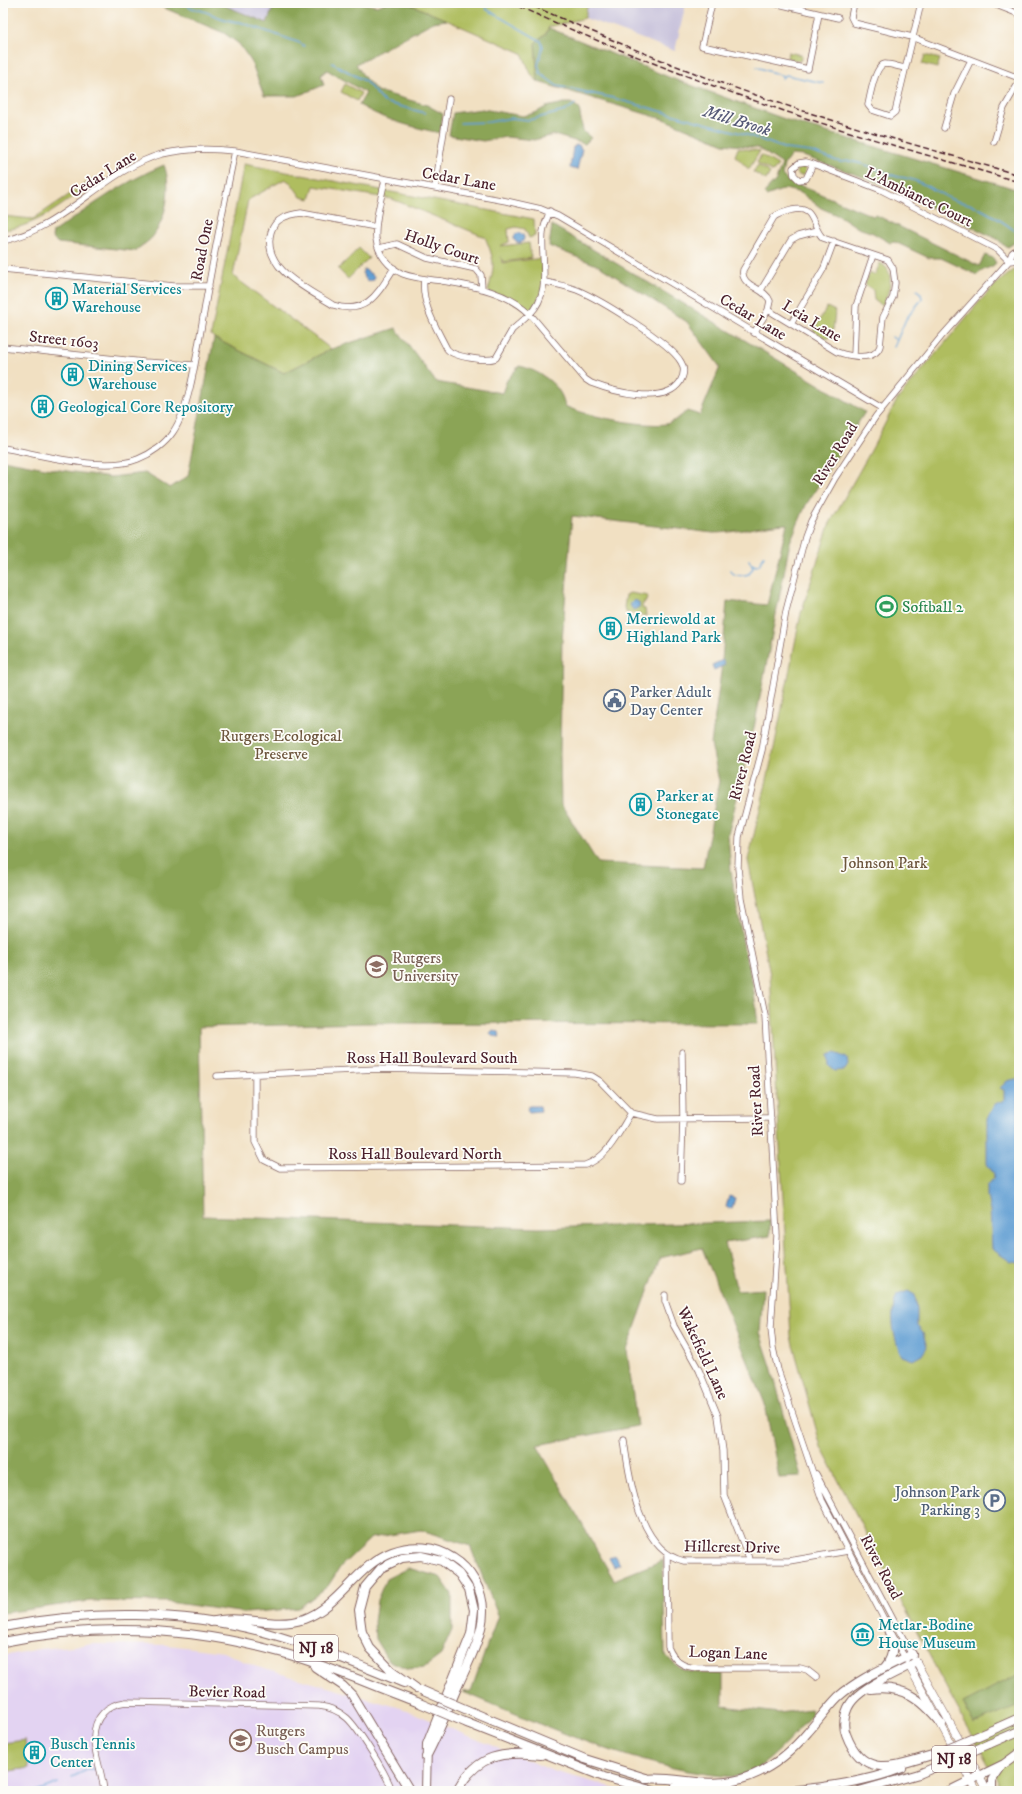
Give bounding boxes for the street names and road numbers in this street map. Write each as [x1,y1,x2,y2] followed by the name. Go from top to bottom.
[66,146,140,202] street label: Cedar Lane
[862,162,976,232] street label: L'Ambiance Court
[420,163,498,195] street label: Cedar Lane
[186,217,218,283] street label: Road One
[402,225,482,269] street label: Holly Court
[716,289,790,345] street label: Cedar Lane
[779,295,846,347] street label: Leia Lane
[28,326,100,354] street label: Street 1603
[808,419,862,489] street label: River Road
[725,729,761,803] street label: River Road
[346,1048,518,1068] street label: Ross Hall Boulevard South
[744,1065,768,1137] street label: River Road
[328,1144,503,1164] street label: Ross Hall Boulevard North
[672,1303,733,1403] street label: Wakefield Lane
[856,1531,906,1603] street label: River Road
[684,1536,781,1558] street label: Hillcrest Drive
[294,1635,338,1661] road number: NJ 18
[688,1642,768,1664] street label: Logan Lane
[188,1681,266,1703] street label: Bevier Road
[932,1746,976,1772] road number: NJ 18

